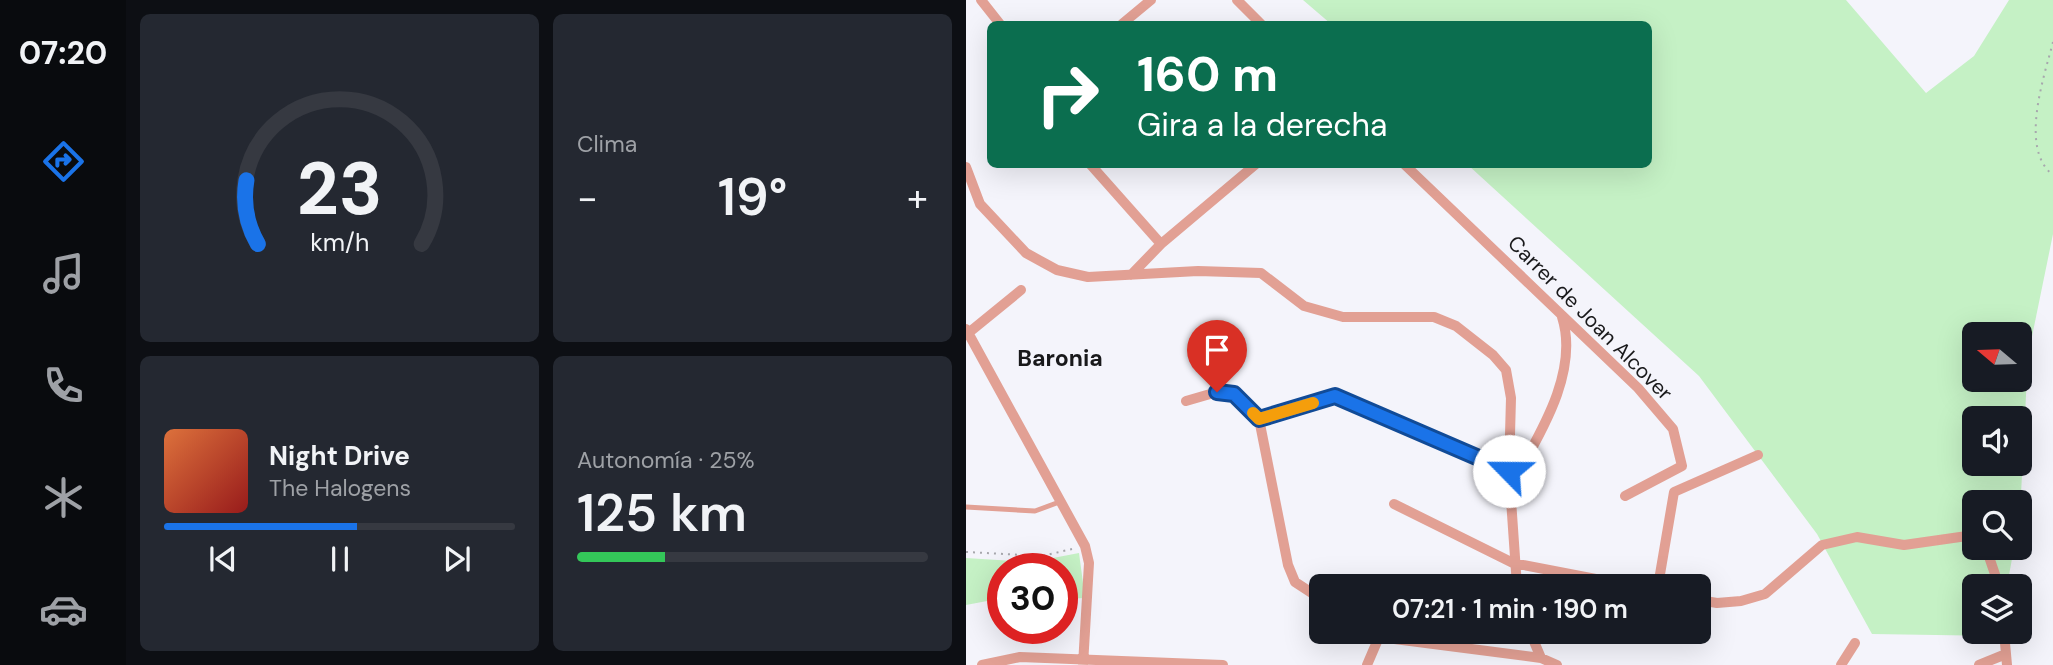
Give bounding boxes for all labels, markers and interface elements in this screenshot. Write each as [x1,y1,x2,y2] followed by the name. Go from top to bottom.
[19,32,107,74] text: 07:20
[1137,42,1278,106] text: 160 m
[1022,49,1113,140] icon: right
[1137,104,1387,146] text: Gira a la derecha
[577,129,637,159] text: Clima
[39,137,88,186] icon: directions
[297,142,382,237] text: 23
[718,163,787,231] text: 19°
[577,173,598,223] text: −
[907,173,928,223] text: +
[310,226,369,259] text: km/h
[1501,229,1679,407] street label: Carrer de Joan Alcover
[39,249,88,298] icon: music
[1187,320,1247,392] pin
[1962,322,2032,392] north arrow
[1962,322,2032,644] map controls
[1198,331,1236,369] icon: arrive
[1017,343,1103,373] district label: Baronia
[39,361,88,410] icon: phone
[1962,406,2032,476] button: sound
[1472,434,1546,508] position arrow
[269,439,410,473] text: Night Drive
[577,445,755,475] text: Autonomía · 25%
[39,473,88,522] icon: climate
[269,473,411,503] text: The Halogens
[577,479,747,547] text: 125 km
[1962,490,2032,560] button: search
[204,540,242,578] icon: previous
[321,540,359,578] icon: pause
[438,540,476,578] icon: next
[987,553,1078,644] speed limit sign: 30
[1962,574,2032,644] button: layers
[39,585,88,634] icon: car
[1392,592,1628,626] text: 07:21 · 1 min · 190 m

